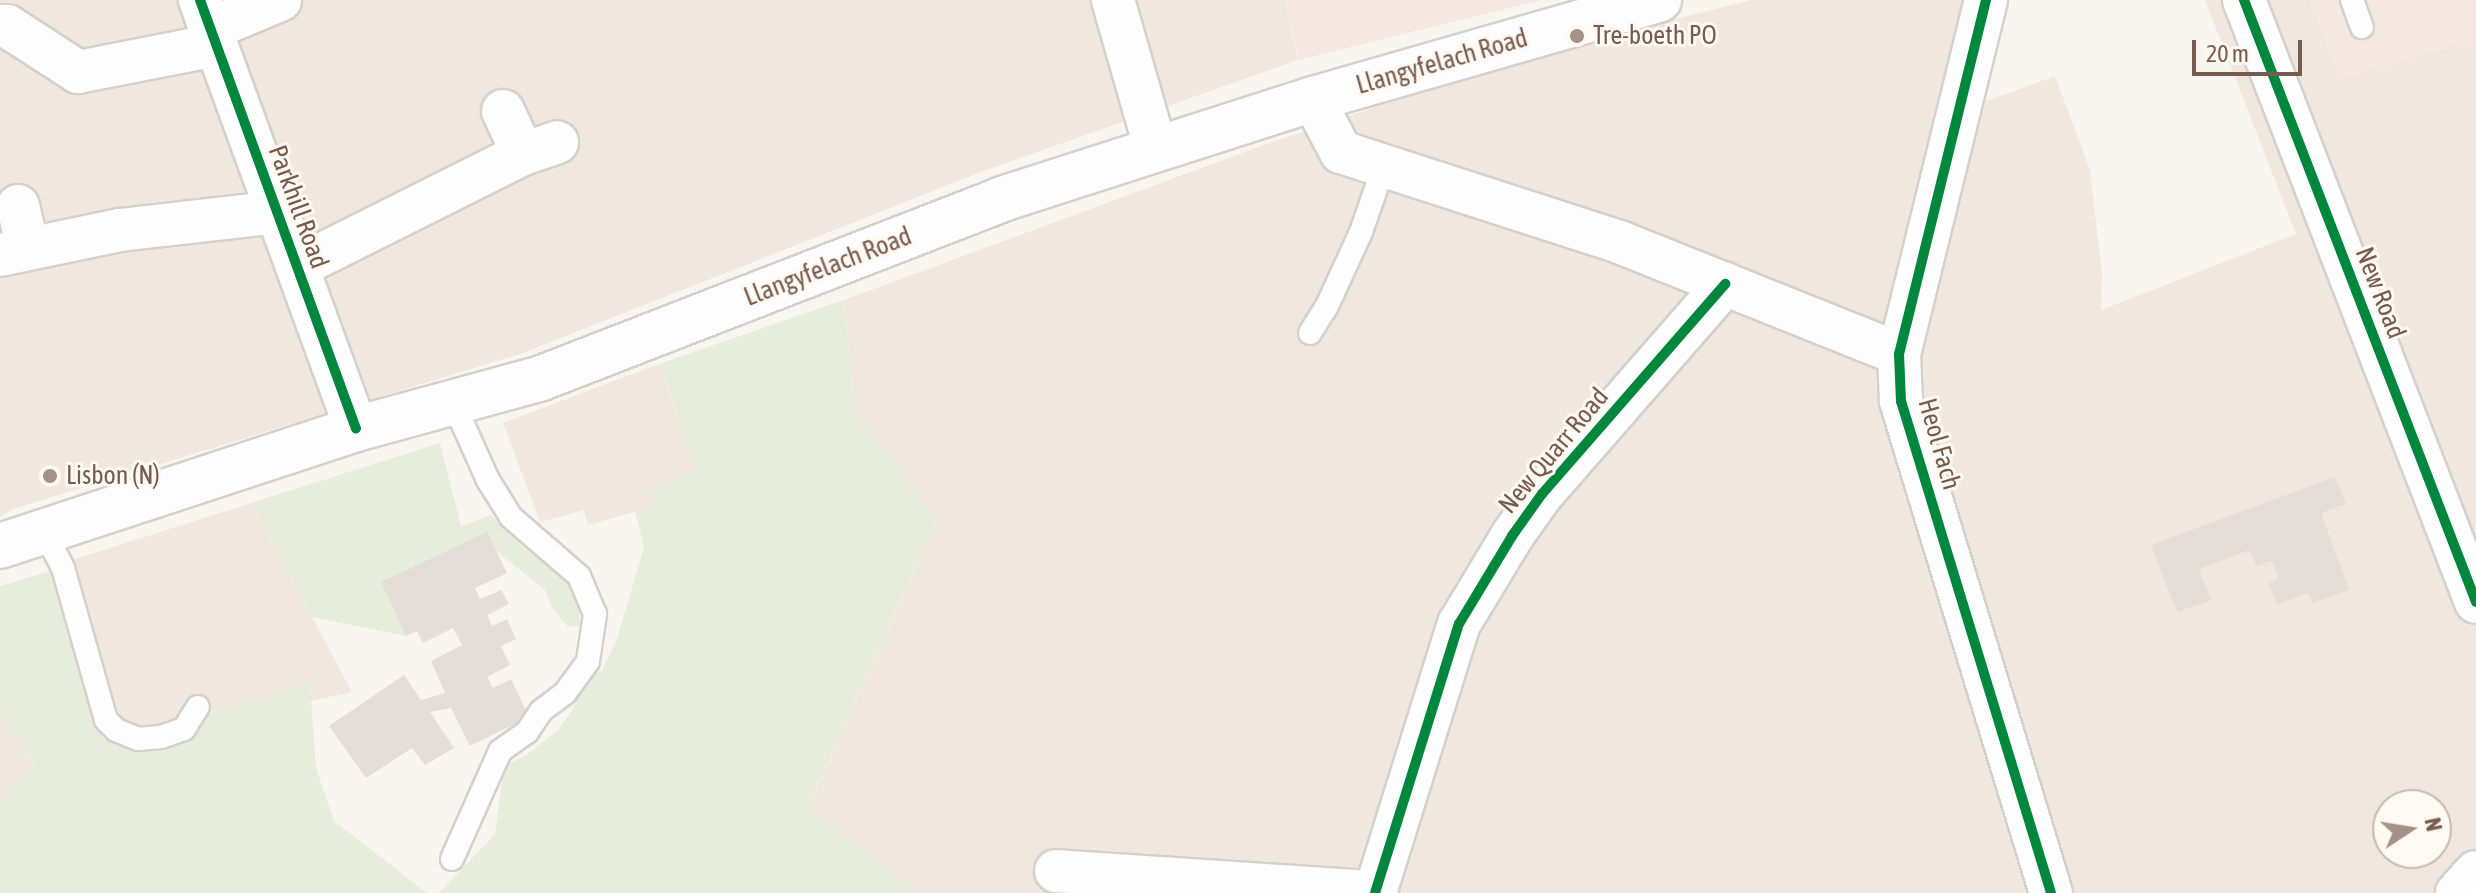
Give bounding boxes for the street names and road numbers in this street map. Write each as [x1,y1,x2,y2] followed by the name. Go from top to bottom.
[1353,23,1531,101] street label: Llangyfelach Road
[261,141,335,273] street label: Parkhill Road
[740,221,916,313] street label: Llangyfelach Road
[2348,243,2412,343] street label: New Road
[1492,382,1616,520] street label: New Quarr Road
[1911,395,1967,493] street label: Heol Fach

